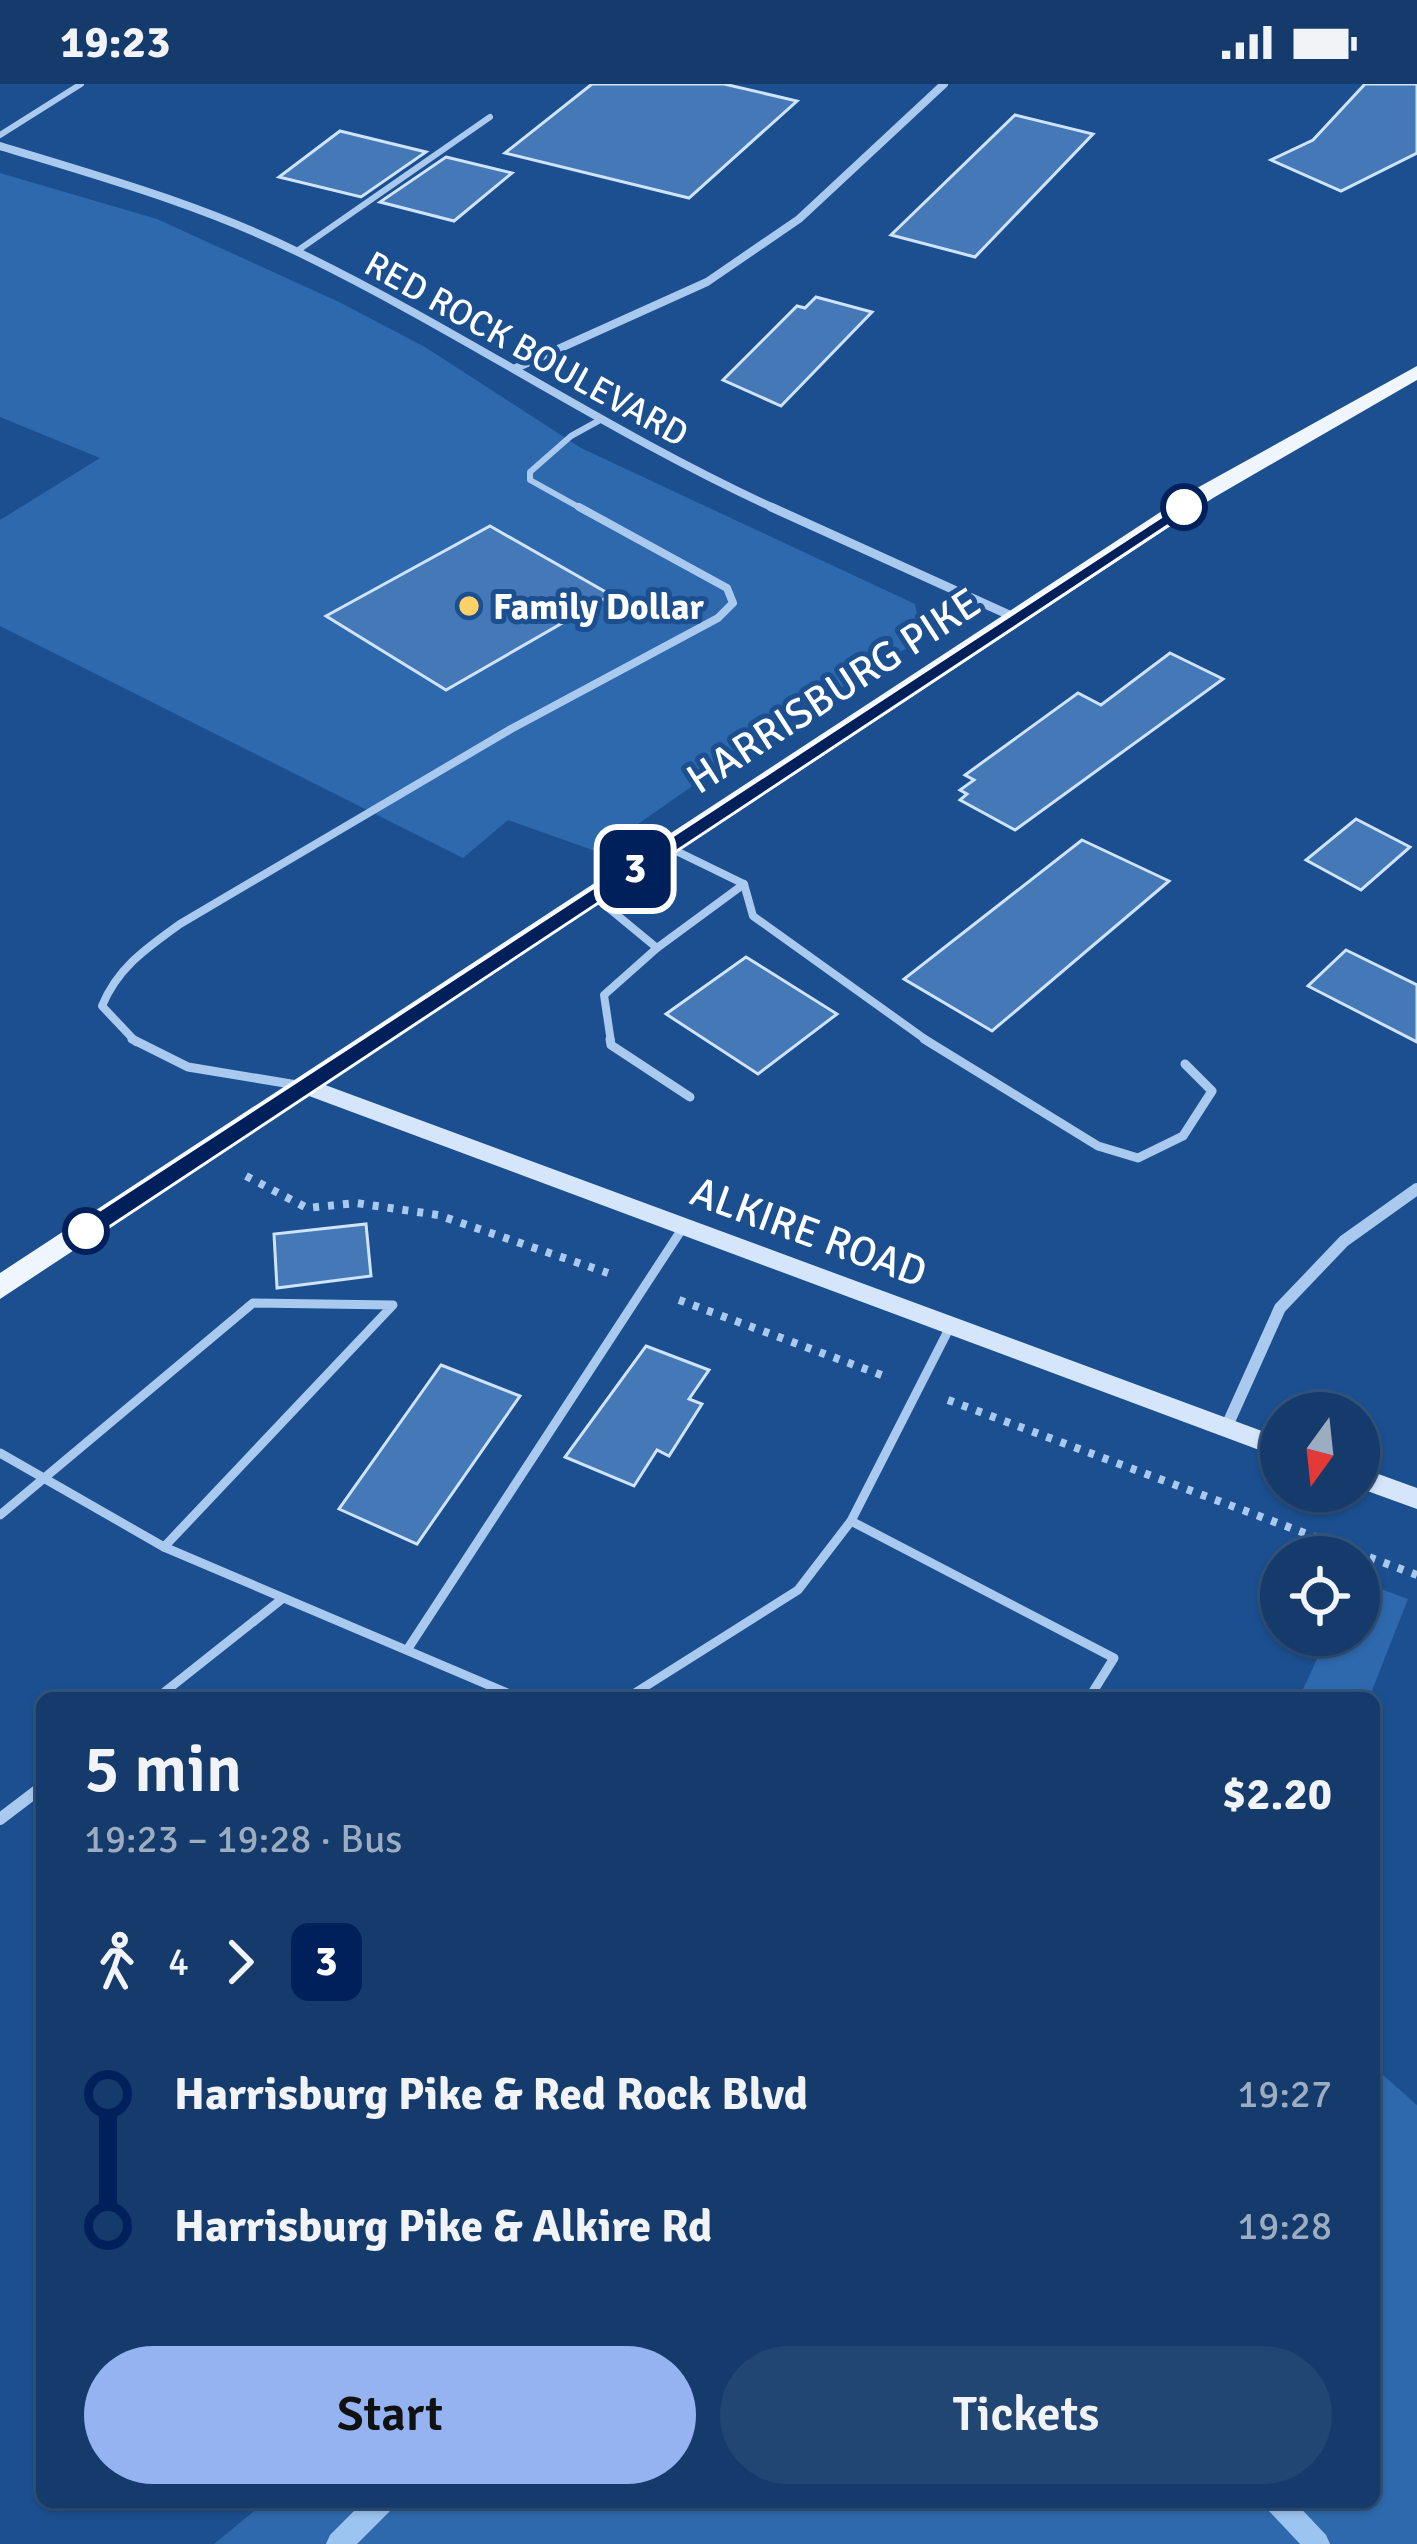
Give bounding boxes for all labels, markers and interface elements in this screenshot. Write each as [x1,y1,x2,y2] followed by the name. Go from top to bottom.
[60,15,170,70] text: 19:23
[357,242,696,457] street label: RED ROCK BOULEVARD
[1162,485,1206,529] unlabelled marker
[678,577,990,805] street label: HARRISBURG PIKE
[493,585,704,630] place label: Family Dollar
[456,593,482,619] marker: Family Dollar
[596,830,674,908] line badge: 3
[624,843,646,894] text: 3
[684,1166,933,1299] street label: ALKIRE ROAD
[64,1209,108,1253] unlabelled marker
[1260,1392,1380,1512] north arrow
[1260,1392,1380,1656] map controls
[1260,1536,1380,1656] button: locate
[84,1729,242,1810] text: 5 min
[1222,1767,1332,1822] text: $2.20
[84,1815,402,1863] text: 19:23 – 19:28 · Bus
[84,1929,150,1995] icon: walk
[207,1929,273,1995] icon: forward
[315,1936,338,1987] text: 3
[168,1938,189,1986] text: 4
[174,2067,808,2122] text: Harrisburg Pike & Red Rock Blvd
[1237,2070,1332,2118] text: 19:27
[174,2199,712,2254] text: Harrisburg Pike & Alkire Rd
[1237,2202,1332,2250] text: 19:28
[84,2346,696,2484] button: Start
[720,2346,1332,2484] button: Tickets

